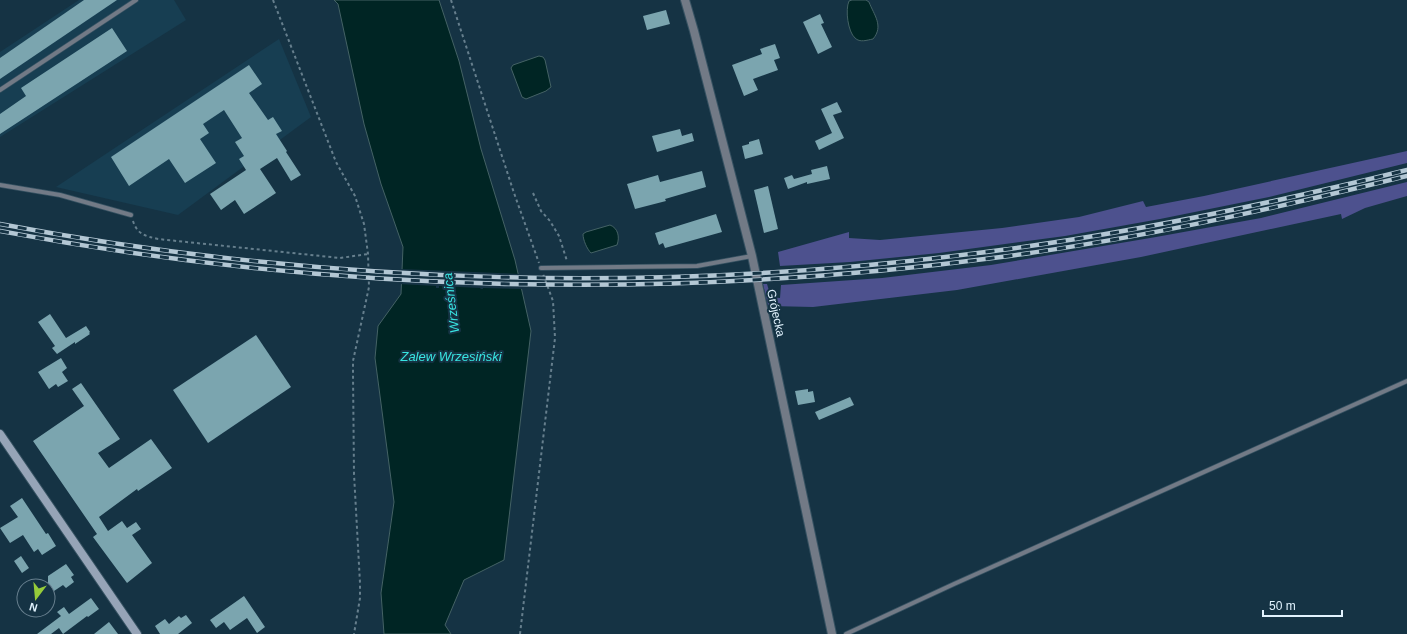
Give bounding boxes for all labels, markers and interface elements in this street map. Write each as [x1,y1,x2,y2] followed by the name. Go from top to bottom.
[440,272,462,334] water label: Wrześnica
[764,288,788,338] street label: Grójecka
[399,349,503,364] water label: Zalew Wrzesiński
[16,578,56,618] north arrow
[1263,592,1342,618] scale bar
[1269,599,1296,613] text: 50 m
[28,601,39,614] text: N

